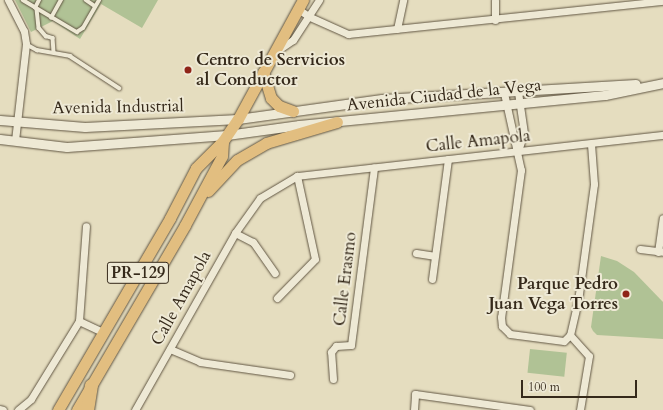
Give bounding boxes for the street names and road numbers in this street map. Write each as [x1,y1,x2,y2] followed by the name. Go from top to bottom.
[346,75,542,115] street label: Avenida Ciudad de la Vega
[52,96,184,118] street label: Avenida Industrial
[425,125,531,157] street label: Calle Amapola
[329,231,361,327] street label: Calle Erasmo
[147,247,215,349] street label: Calle Amapola
[106,259,170,287] road number: PR-129

